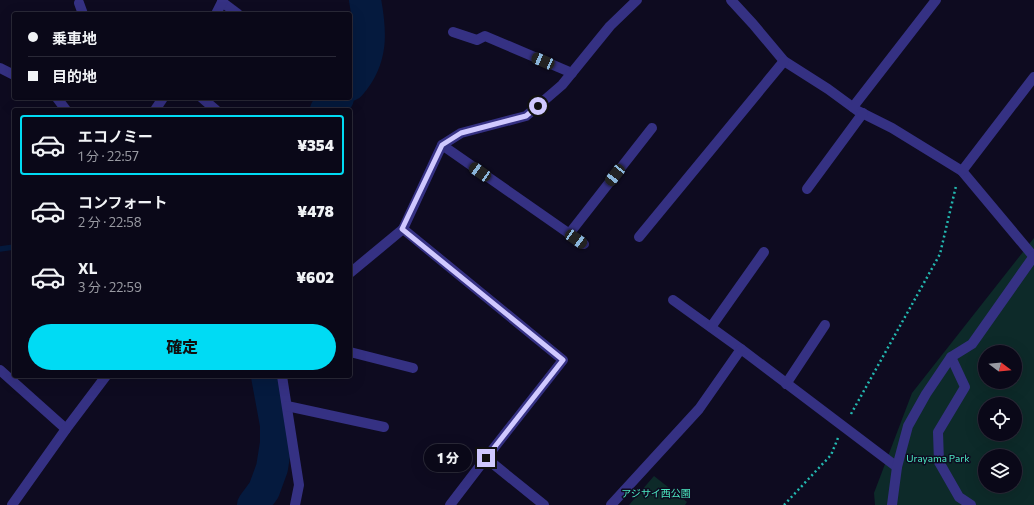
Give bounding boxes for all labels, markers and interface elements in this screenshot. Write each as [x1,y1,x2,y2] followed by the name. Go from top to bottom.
[52,29,97,47] text: 乗車地
[530,51,556,71] car
[52,67,97,85] text: 目的地
[529,97,547,115] route start
[30,127,66,163] icon: car
[78,127,153,145] text: エコノミー
[297,136,334,154] text: ¥354
[78,148,139,164] text: 1 分 · 22:57
[467,160,493,184] car
[603,162,627,188] car
[30,193,66,229] icon: car
[78,193,168,211] text: コンフォート
[297,202,334,220] text: ¥478
[78,214,142,230] text: 2 分 · 22:58
[563,227,589,251] car
[30,259,66,295] icon: car
[78,259,97,277] text: XL
[296,268,334,286] text: ¥602
[78,279,142,295] text: 3 分 · 22:59
[28,324,336,370] button: 確定
[978,345,1022,389] north arrow
[978,345,1022,493] map controls
[978,397,1022,441] button: locate
[424,444,472,472] callout: 1 分
[477,449,495,467] route end
[978,449,1022,493] button: layers
[437,450,459,466] text: 1 分
[906,452,970,464] park label: Urayama Park
[621,487,691,499] park label: アジサイ西公園

